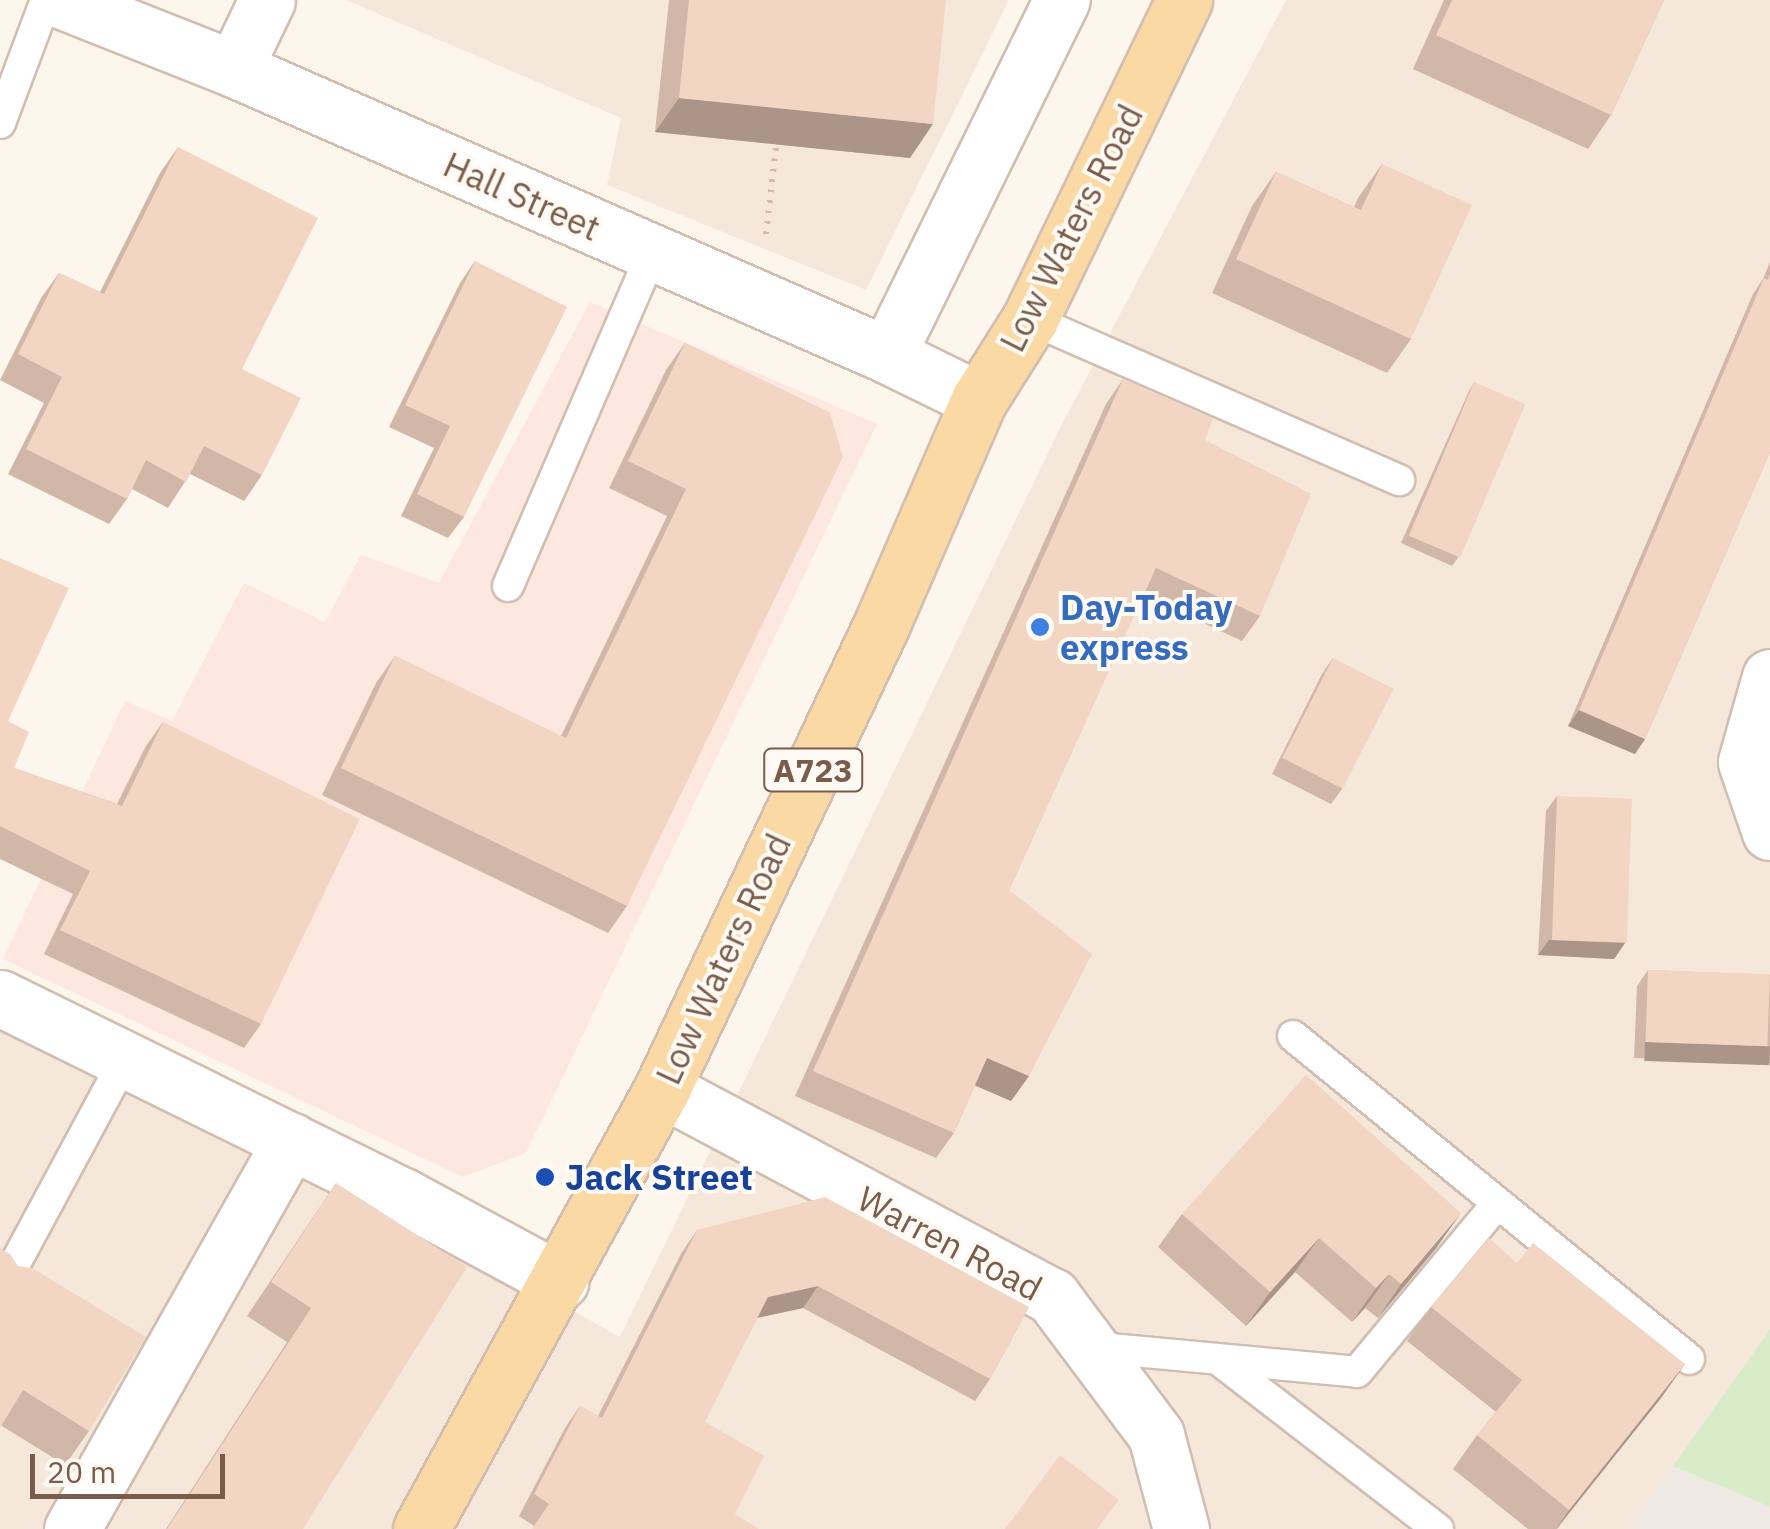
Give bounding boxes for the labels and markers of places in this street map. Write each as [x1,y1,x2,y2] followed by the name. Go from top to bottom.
[1060,586,1233,668] place label: Day-Today express
[1029,616,1051,638] marker: Day-Today express
[565,1156,753,1198] place label: Jack Street
[534,1166,556,1188] marker: Jack Street

